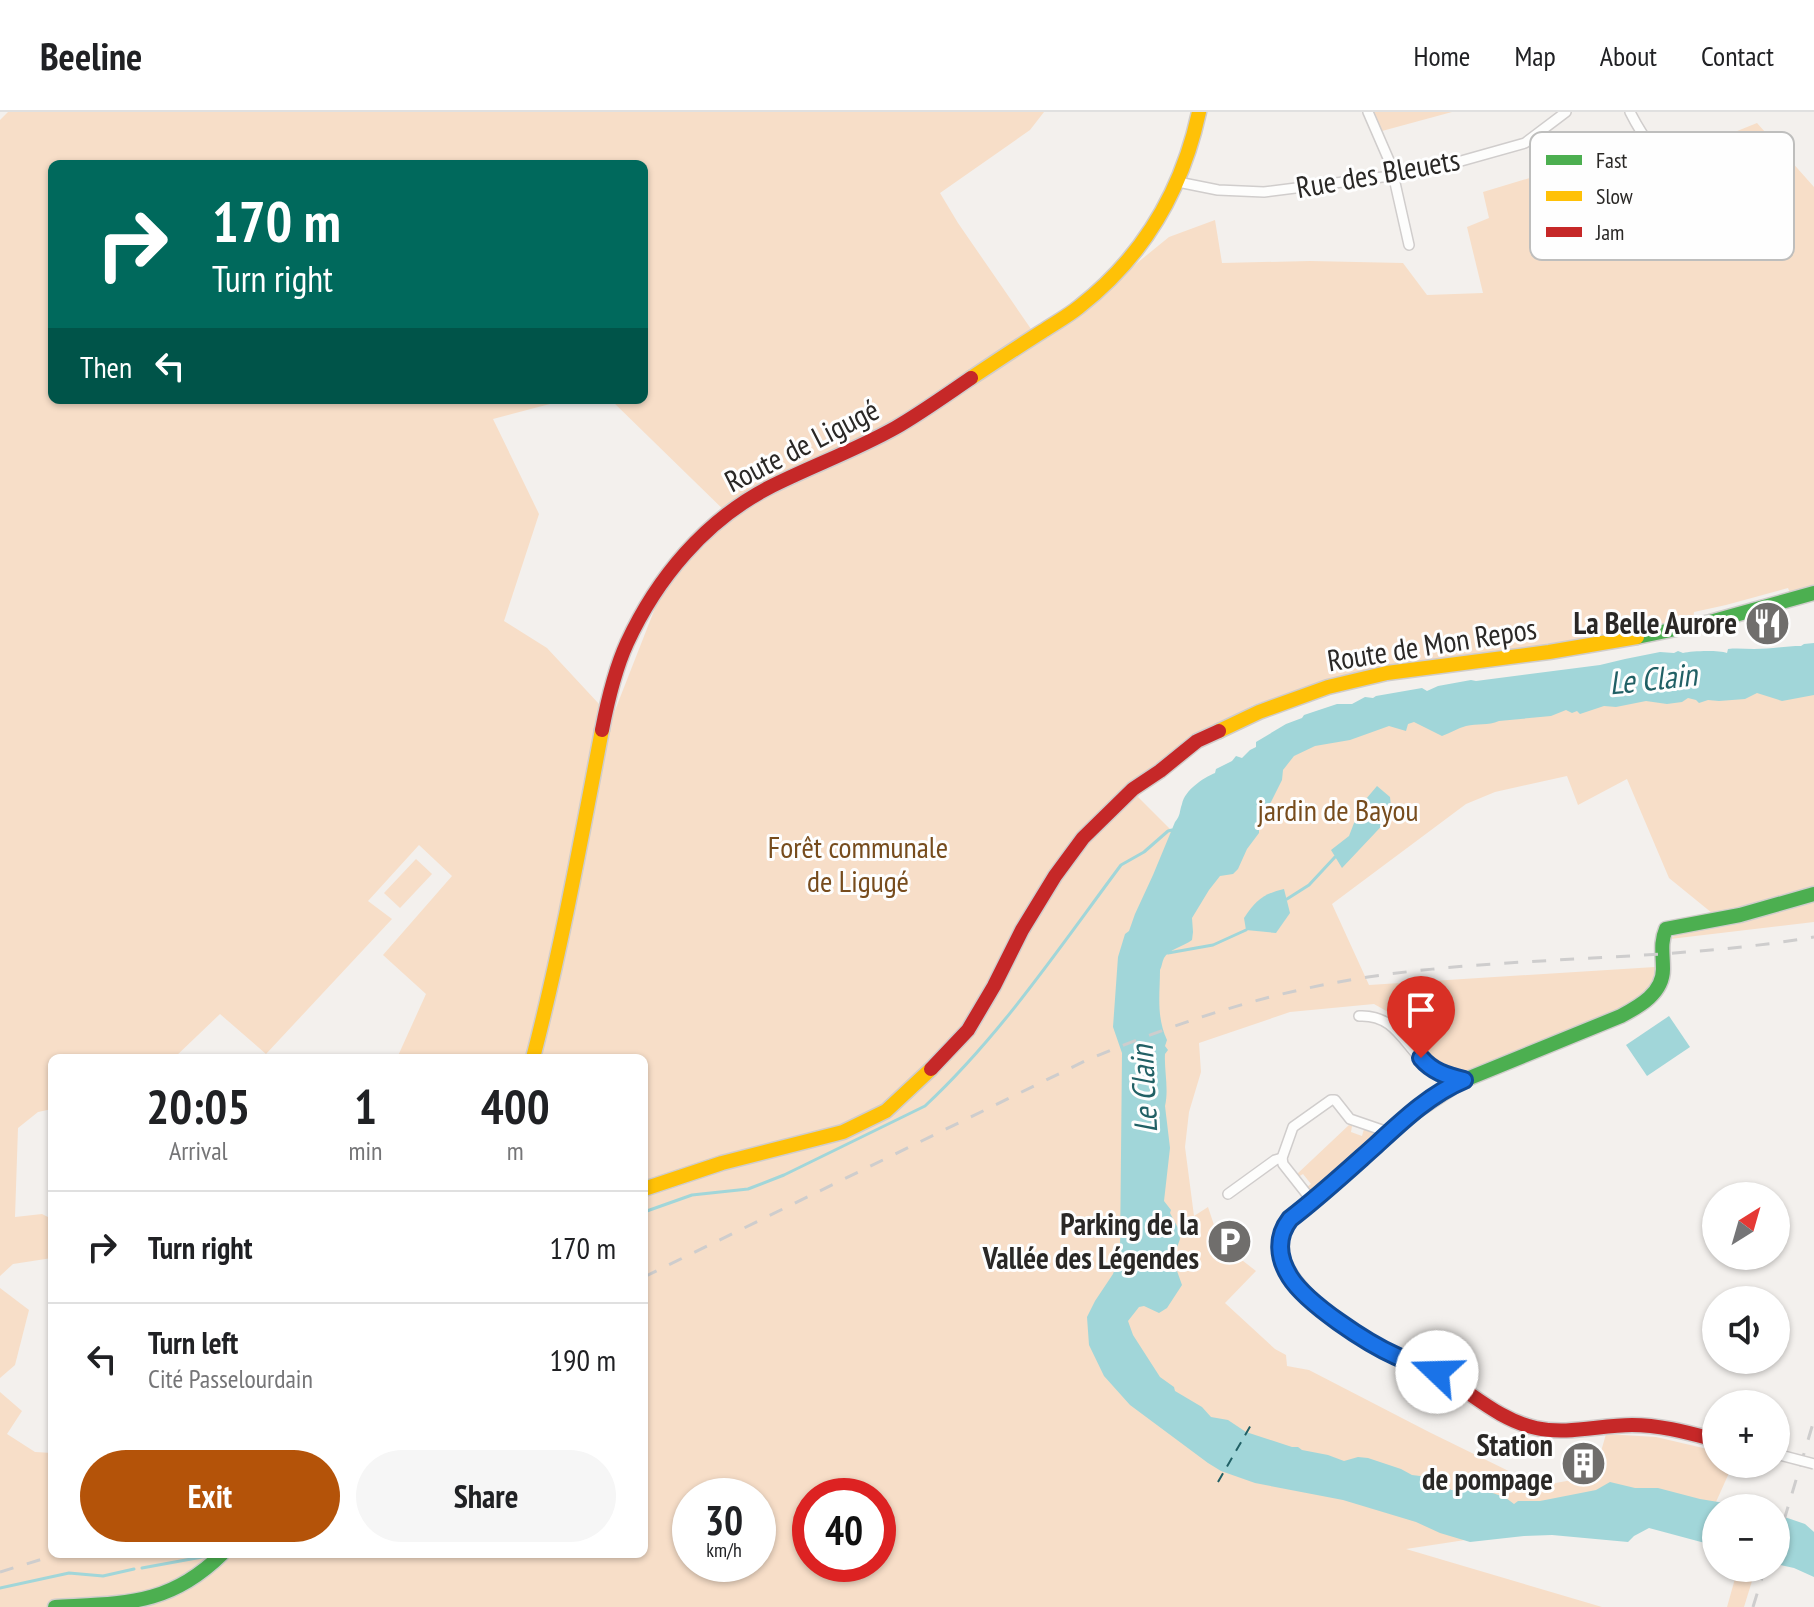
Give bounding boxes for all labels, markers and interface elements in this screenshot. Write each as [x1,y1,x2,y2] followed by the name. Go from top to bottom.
[40,31,142,80] text: Beeline
[1414,37,1470,74] text: Home
[1514,37,1556,74] text: Map
[1600,37,1657,74] text: About
[1701,37,1774,74] text: Contact
[1530,132,1794,260] legend
[1293,139,1463,206] street label: Rue des Bleuets
[1596,146,1627,174] text: Fast
[1596,182,1633,210] text: Slow
[212,185,341,257] text: 170 m
[80,192,184,296] icon: right
[1595,218,1624,246] text: Jam
[212,255,333,302] text: Turn right
[148,344,192,388] icon: left
[80,347,132,386] text: Then
[718,389,885,500] street label: Route de Ligugé
[1744,600,1792,648] restaurant icon: La Belle Aurore
[1573,603,1737,642] place label: La Belle Aurore
[1324,608,1539,679] street label: Route de Mon Repos
[1607,652,1701,703] water label: Le Clain
[1258,790,1418,829] park label: jardin de Bayou
[768,827,948,900] park label: Forêt communale de Ligugé
[1387,976,1455,1058] pin
[1399,988,1443,1032] icon: arrive
[1120,1042,1166,1134] water label: Le Clain
[146,1075,250,1137] text: 20:05
[354,1075,377,1137] text: 1
[481,1075,550,1137] text: 400
[169,1134,228,1167] text: Arrival
[348,1134,382,1167] text: min
[507,1134,524,1167] text: m
[1702,1182,1790,1270] north arrow
[1702,1182,1790,1582] map controls
[982,1204,1199,1277] place label: Parking de la Vallée des Légendes
[1206,1218,1254,1266] parking icon: Parking de la Vallée des Légendes
[80,1225,124,1269] icon: right
[148,1228,252,1267] text: Turn right
[550,1228,616,1267] text: 170 m
[1702,1286,1790,1374] button: sound
[148,1323,238,1362] text: Turn left
[1395,1330,1479,1414] position arrow
[80,1337,124,1381] icon: left
[550,1340,616,1379] text: 190 m
[148,1362,313,1395] text: Cité Passelourdain
[1702,1390,1790,1478] button: +
[1422,1425,1553,1498] place label: Station de pompage
[1560,1439,1608,1487] building icon: Station de pompage
[80,1450,340,1542] button: Exit
[356,1450,616,1542] button: Share
[792,1478,896,1582] speed limit sign: 40
[705,1494,743,1546] text: 30
[1702,1494,1790,1582] button: −
[706,1537,742,1563] text: km/h

